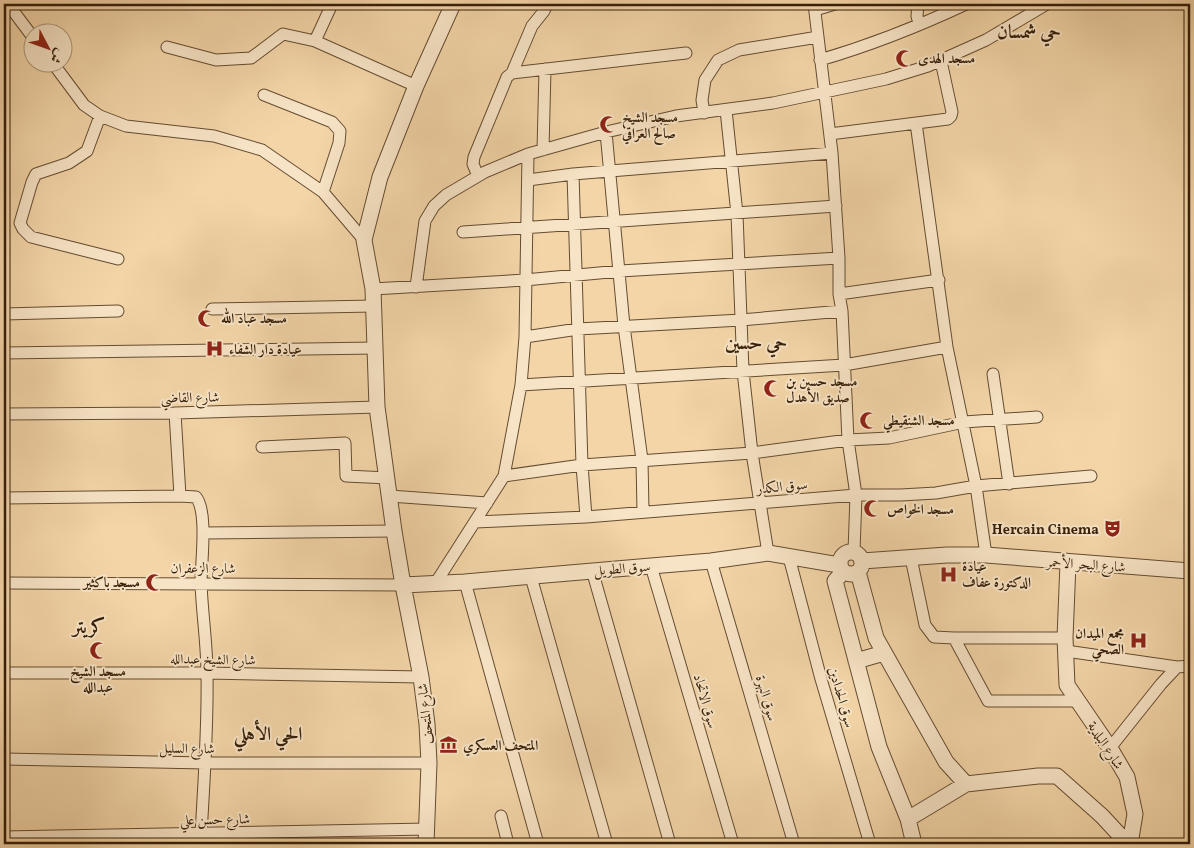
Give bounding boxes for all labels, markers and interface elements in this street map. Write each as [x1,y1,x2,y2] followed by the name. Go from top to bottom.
[997,20,1061,47] district label: حي شمسان
[22,22,72,72] north arrow
[45,44,68,67] text: ش
[894,48,914,68] mosque icon: مسجد الهدى
[918,50,975,69] place label: مسجد الهدى
[621,109,678,145] place label: مسجد الشيخ صالح العراقي
[598,115,618,135] mosque icon: مسجد الشيخ صالح العراقي
[221,307,287,329] place label: مسجد عباد الله
[197,308,217,328] mosque icon: مسجد عباد الله
[725,331,787,358] district label: حي حسين
[205,339,225,359] hospital icon: عيادة دار الشفاء
[229,341,302,360] place label: عيادة دار الشفاء
[786,373,857,408] place label: مسجد حسين بن صديق الأهدل
[762,379,782,399] mosque icon: مسجد حسين بن صديق الأهدل
[160,388,220,412] street label: شارع القاضي
[859,410,879,430] mosque icon: مسجد الشنقيطي
[883,412,955,433] place label: مسجد الشنقيطي
[754,476,808,499] street label: سوق الكدر
[863,499,883,519] mosque icon: مسجد الخواص
[887,501,954,520] place label: مسجد الخواص
[1103,519,1123,539] theatre icon: Hercain Cinema
[992,521,1099,540] place label: Hercain Cinema
[1044,551,1126,579] street label: شارع البحر الأحمر
[593,558,651,581] street label: سوق الطويل
[962,558,1031,593] place label: عيادة الدكتورة عفاف
[170,560,236,580] street label: شارع الزعفران
[938,564,958,584] hospital icon: عيادة الدكتورة عفاف
[144,572,164,592] mosque icon: مسجد باكثير
[82,574,140,593] place label: مسجد باكثير
[71,615,105,641] district label: كريتر
[1075,625,1124,662] place label: مجمع الميدان الصحي
[1128,631,1148,651] hospital icon: مجمع الميدان الصحي
[88,641,108,661] mosque icon: مسجد الشيخ عبدالله
[170,650,256,673] street label: شارع الشيخ عبدالله
[70,663,126,698] place label: مسجد الشيخ عبدالله
[823,665,858,730] street label: سوق الحدادين
[688,672,721,731] street label: سوق الاتحاد
[750,673,781,724] street label: سوق البهرة
[414,682,440,745] street label: شارع المتحف
[1081,718,1127,774] street label: شارع البلدية
[233,719,302,752] district label: الحي الأهلي
[439,735,459,755] museum icon: المتحف العسكري
[463,737,538,757] place label: المتحف العسكري
[159,740,215,760] street label: شارع السليل
[180,810,250,833] street label: شارع حسن علي

